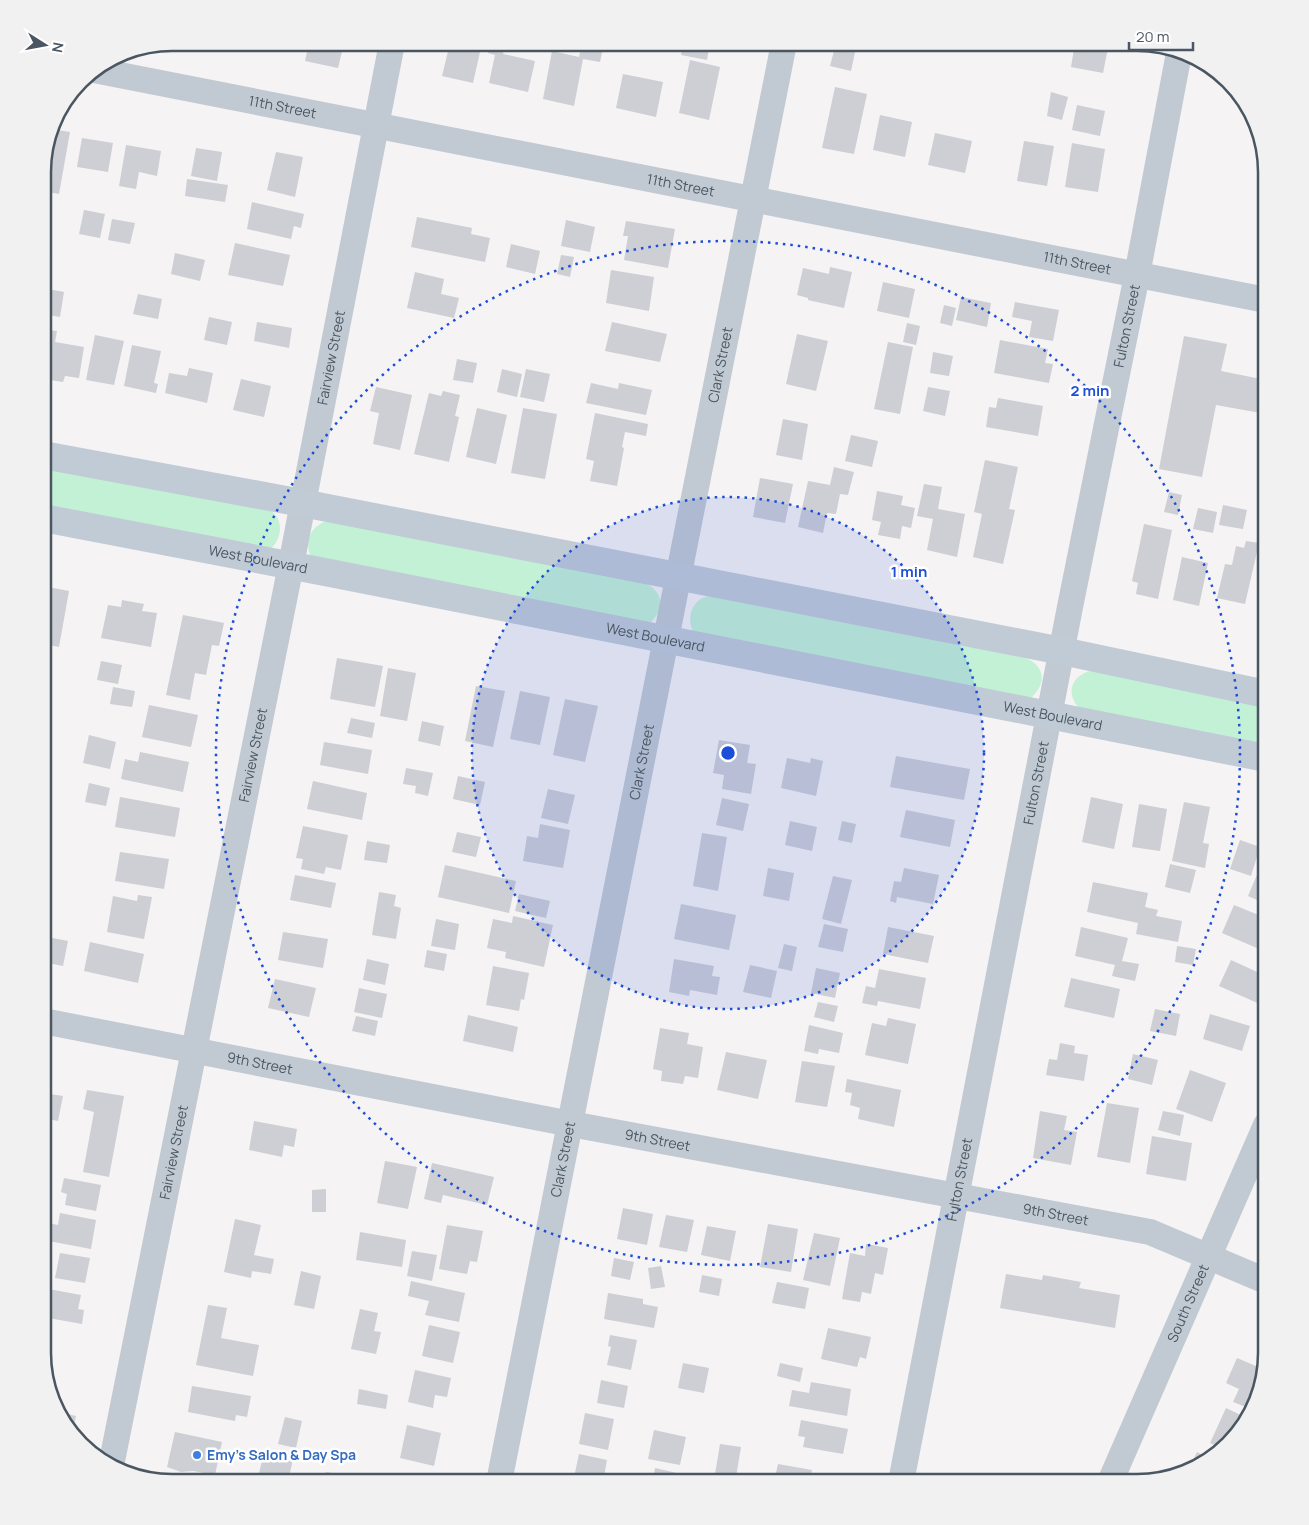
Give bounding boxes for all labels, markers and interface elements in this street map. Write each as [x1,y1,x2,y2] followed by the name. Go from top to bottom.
[20,20,70,70] north arrow
[1129,20,1193,52] scale bar
[1136,26,1169,47] text: 20 m
[48,41,69,54] text: N
[247,91,318,123] street label: 11th Street
[645,169,717,201] street label: 11th Street
[1042,247,1113,278] street label: 11th Street
[1109,282,1144,369] street label: Fulton Street
[312,308,349,406] street label: Fairview Street
[703,325,737,404] street label: Clark Street
[1070,380,1110,401] text: 2 min
[207,540,309,577] street label: West Boulevard
[891,561,927,582] text: 1 min
[605,618,707,656] street label: West Boulevard
[1002,696,1104,734] street label: West Boulevard
[234,706,271,804] street label: Fairview Street
[624,722,658,802] street label: Clark Street
[1018,739,1053,826] street label: Fulton Street
[719,744,737,762] centre of rings
[226,1047,295,1079] street label: 9th Street
[154,1103,192,1201] street label: Fairview Street
[546,1119,579,1199] street label: Clark Street
[623,1124,693,1155] street label: 9th Street
[942,1136,976,1223] street label: Fulton Street
[1021,1198,1091,1229] street label: 9th Street
[1162,1261,1213,1345] street label: South Street
[207,1445,356,1464] place label: Emy's Salon & Day Spa
[191,1449,203,1461] marker: Emy's Salon & Day Spa

